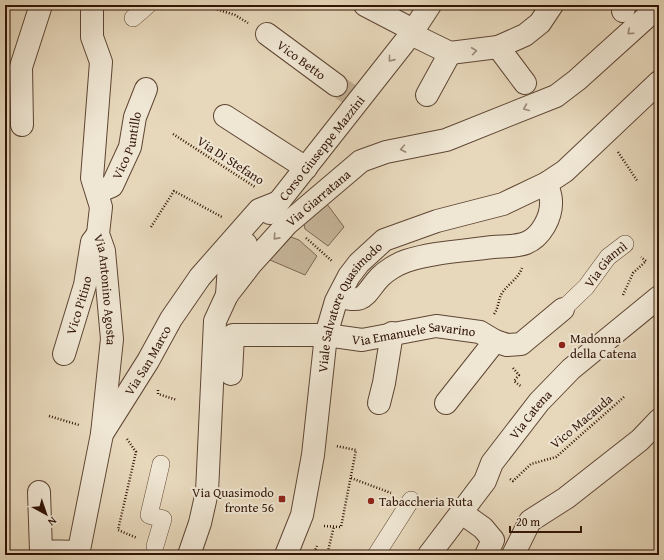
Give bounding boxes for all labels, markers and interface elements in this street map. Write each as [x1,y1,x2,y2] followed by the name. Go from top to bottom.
[627,27,635,35] one-way arrow
[273,35,330,85] street label: Vico Betto
[471,47,477,56] one-way arrow
[389,55,396,62] one-way arrow
[274,91,369,205] street label: Corso Giuseppe Mazzini
[523,103,530,111] one-way arrow
[107,108,147,183] street label: Vico Puntillo
[193,132,268,190] street label: Via Di Stefano
[400,144,406,152] one-way arrow
[282,164,355,231] street label: Via Giarratana
[89,231,121,347] street label: Via Antonino Agosta
[274,232,281,239] one-way arrow
[313,237,387,373] street label: Viale Salvatore Quasimodo
[580,237,631,292] street label: Via Giannì
[61,274,96,337] street label: Vico Pitino
[351,317,477,350] street label: Via Emanuele Savarino
[120,322,176,399] street label: Via San Marco
[570,329,638,363] place label: Madonna della Catena
[557,340,567,350] marker: Madonna della Catena
[505,385,557,443] street label: Via Catena
[546,389,617,453] street label: Vico Macauda
[192,483,274,517] place label: Via Quasimodo fronte 56
[379,492,474,511] place label: Tabaccheria Ruta
[26,494,66,534] north arrow
[277,494,287,504] marker: Via Quasimodo fronte 56
[366,496,376,506] marker: Tabaccheria Ruta
[510,508,581,534] scale bar
[44,513,60,531] text: N
[516,513,540,530] text: 20 m

